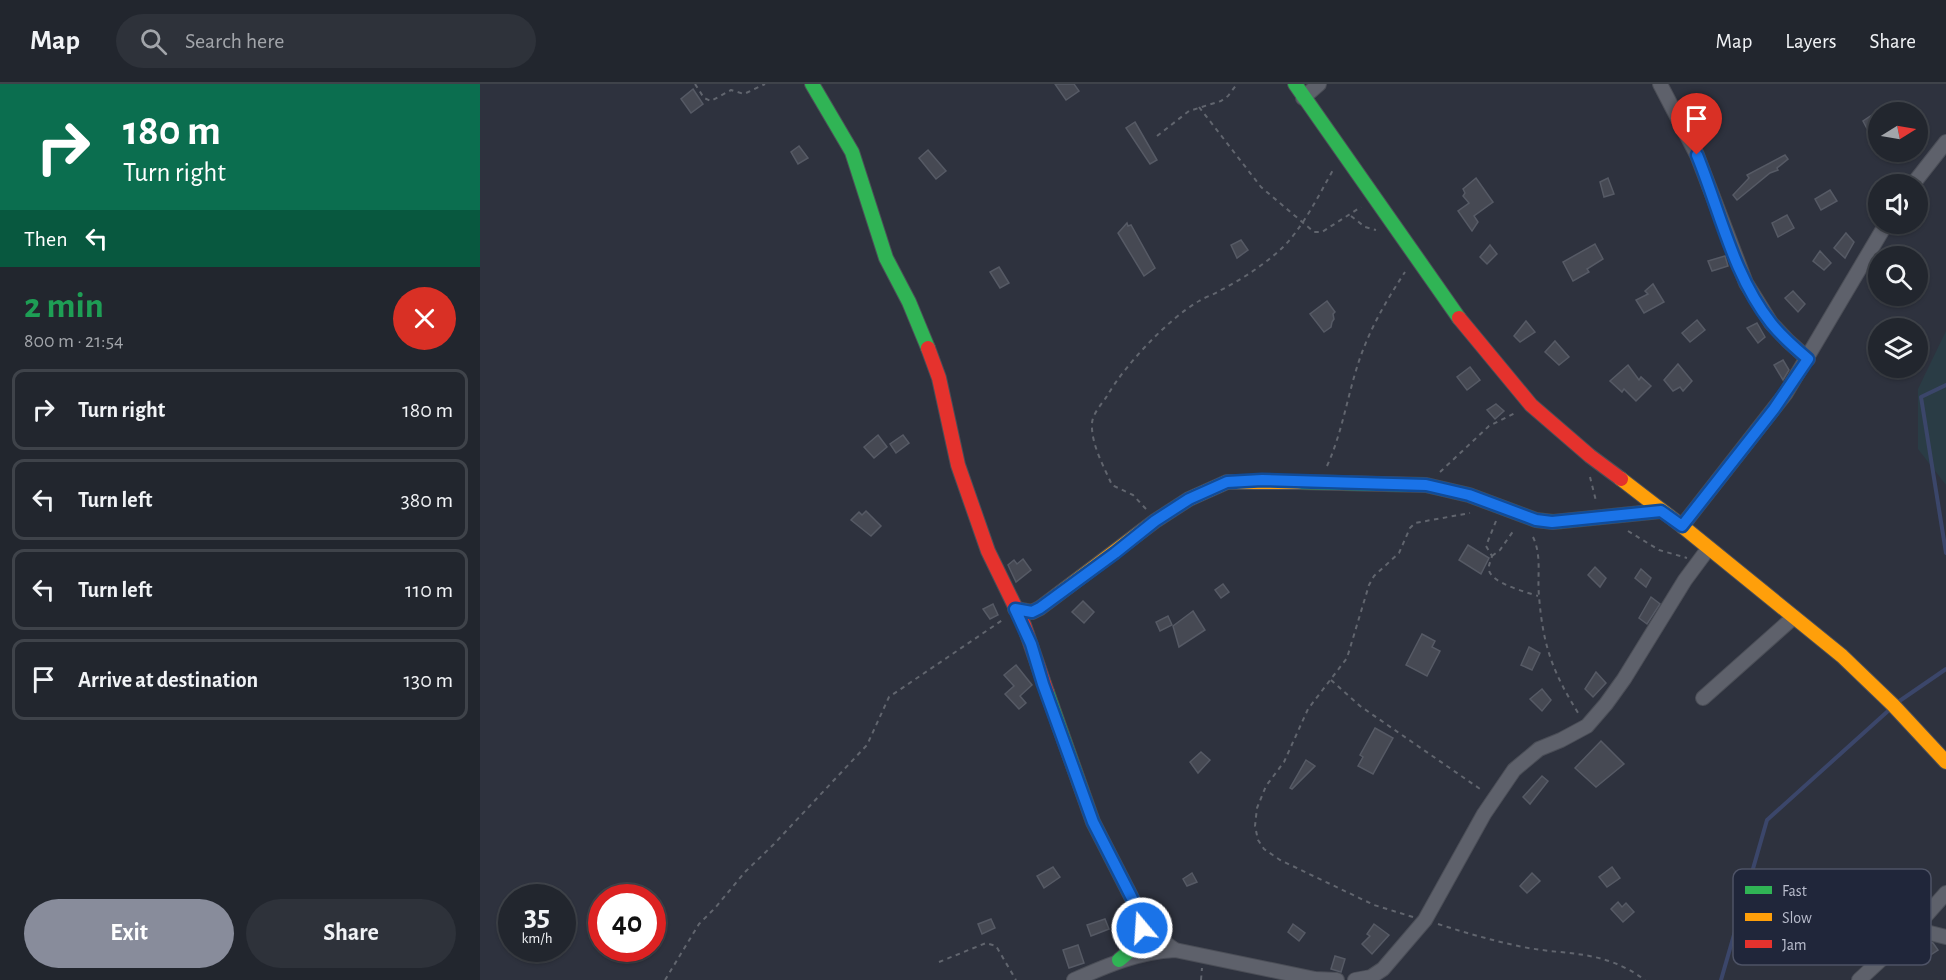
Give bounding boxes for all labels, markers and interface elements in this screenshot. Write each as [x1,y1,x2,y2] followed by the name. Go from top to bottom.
[116,14,536,68] search box
[137,25,170,58] icon: search
[30,27,80,55] text: Map
[185,30,284,52] text: Search here
[1716,31,1752,52] text: Map
[1785,31,1836,52] text: Layers
[1869,31,1916,52] text: Share
[1671,93,1722,155] pin
[1680,102,1713,135] icon: arrive
[1868,102,1928,162] north arrow
[1868,102,1928,378] map controls
[24,108,102,186] icon: right
[123,110,221,152] text: 180 m
[123,159,226,186] text: Turn right
[1868,174,1928,234] button: sound
[80,222,113,255] icon: left
[24,228,68,250] text: Then
[1868,246,1928,306] button: search
[393,287,456,350] button: close
[24,288,104,324] text: 2 min
[1868,318,1928,378] button: layers
[24,331,124,351] text: 800 m · 21:54
[27,393,60,426] icon: right
[78,399,165,421] text: Turn right
[402,399,453,421] text: 180 m
[27,483,60,516] icon: left
[78,489,152,511] text: Turn left
[401,489,453,511] text: 380 m
[27,573,60,606] icon: left
[78,579,152,601] text: Turn left
[405,579,453,601] text: 110 m
[27,663,60,696] icon: arrive
[78,669,258,691] text: Arrive at destination
[404,669,453,691] text: 130 m
[1733,869,1931,965] legend
[1782,883,1807,899] text: Fast
[588,884,666,962] speed limit sign: 40
[1110,896,1174,960] position arrow
[24,899,234,968] button: Exit
[246,899,456,968] button: Share
[524,901,550,931] text: 35
[1782,910,1812,926] text: Slow
[522,931,552,946] text: km/h
[1782,937,1807,953] text: Jam

